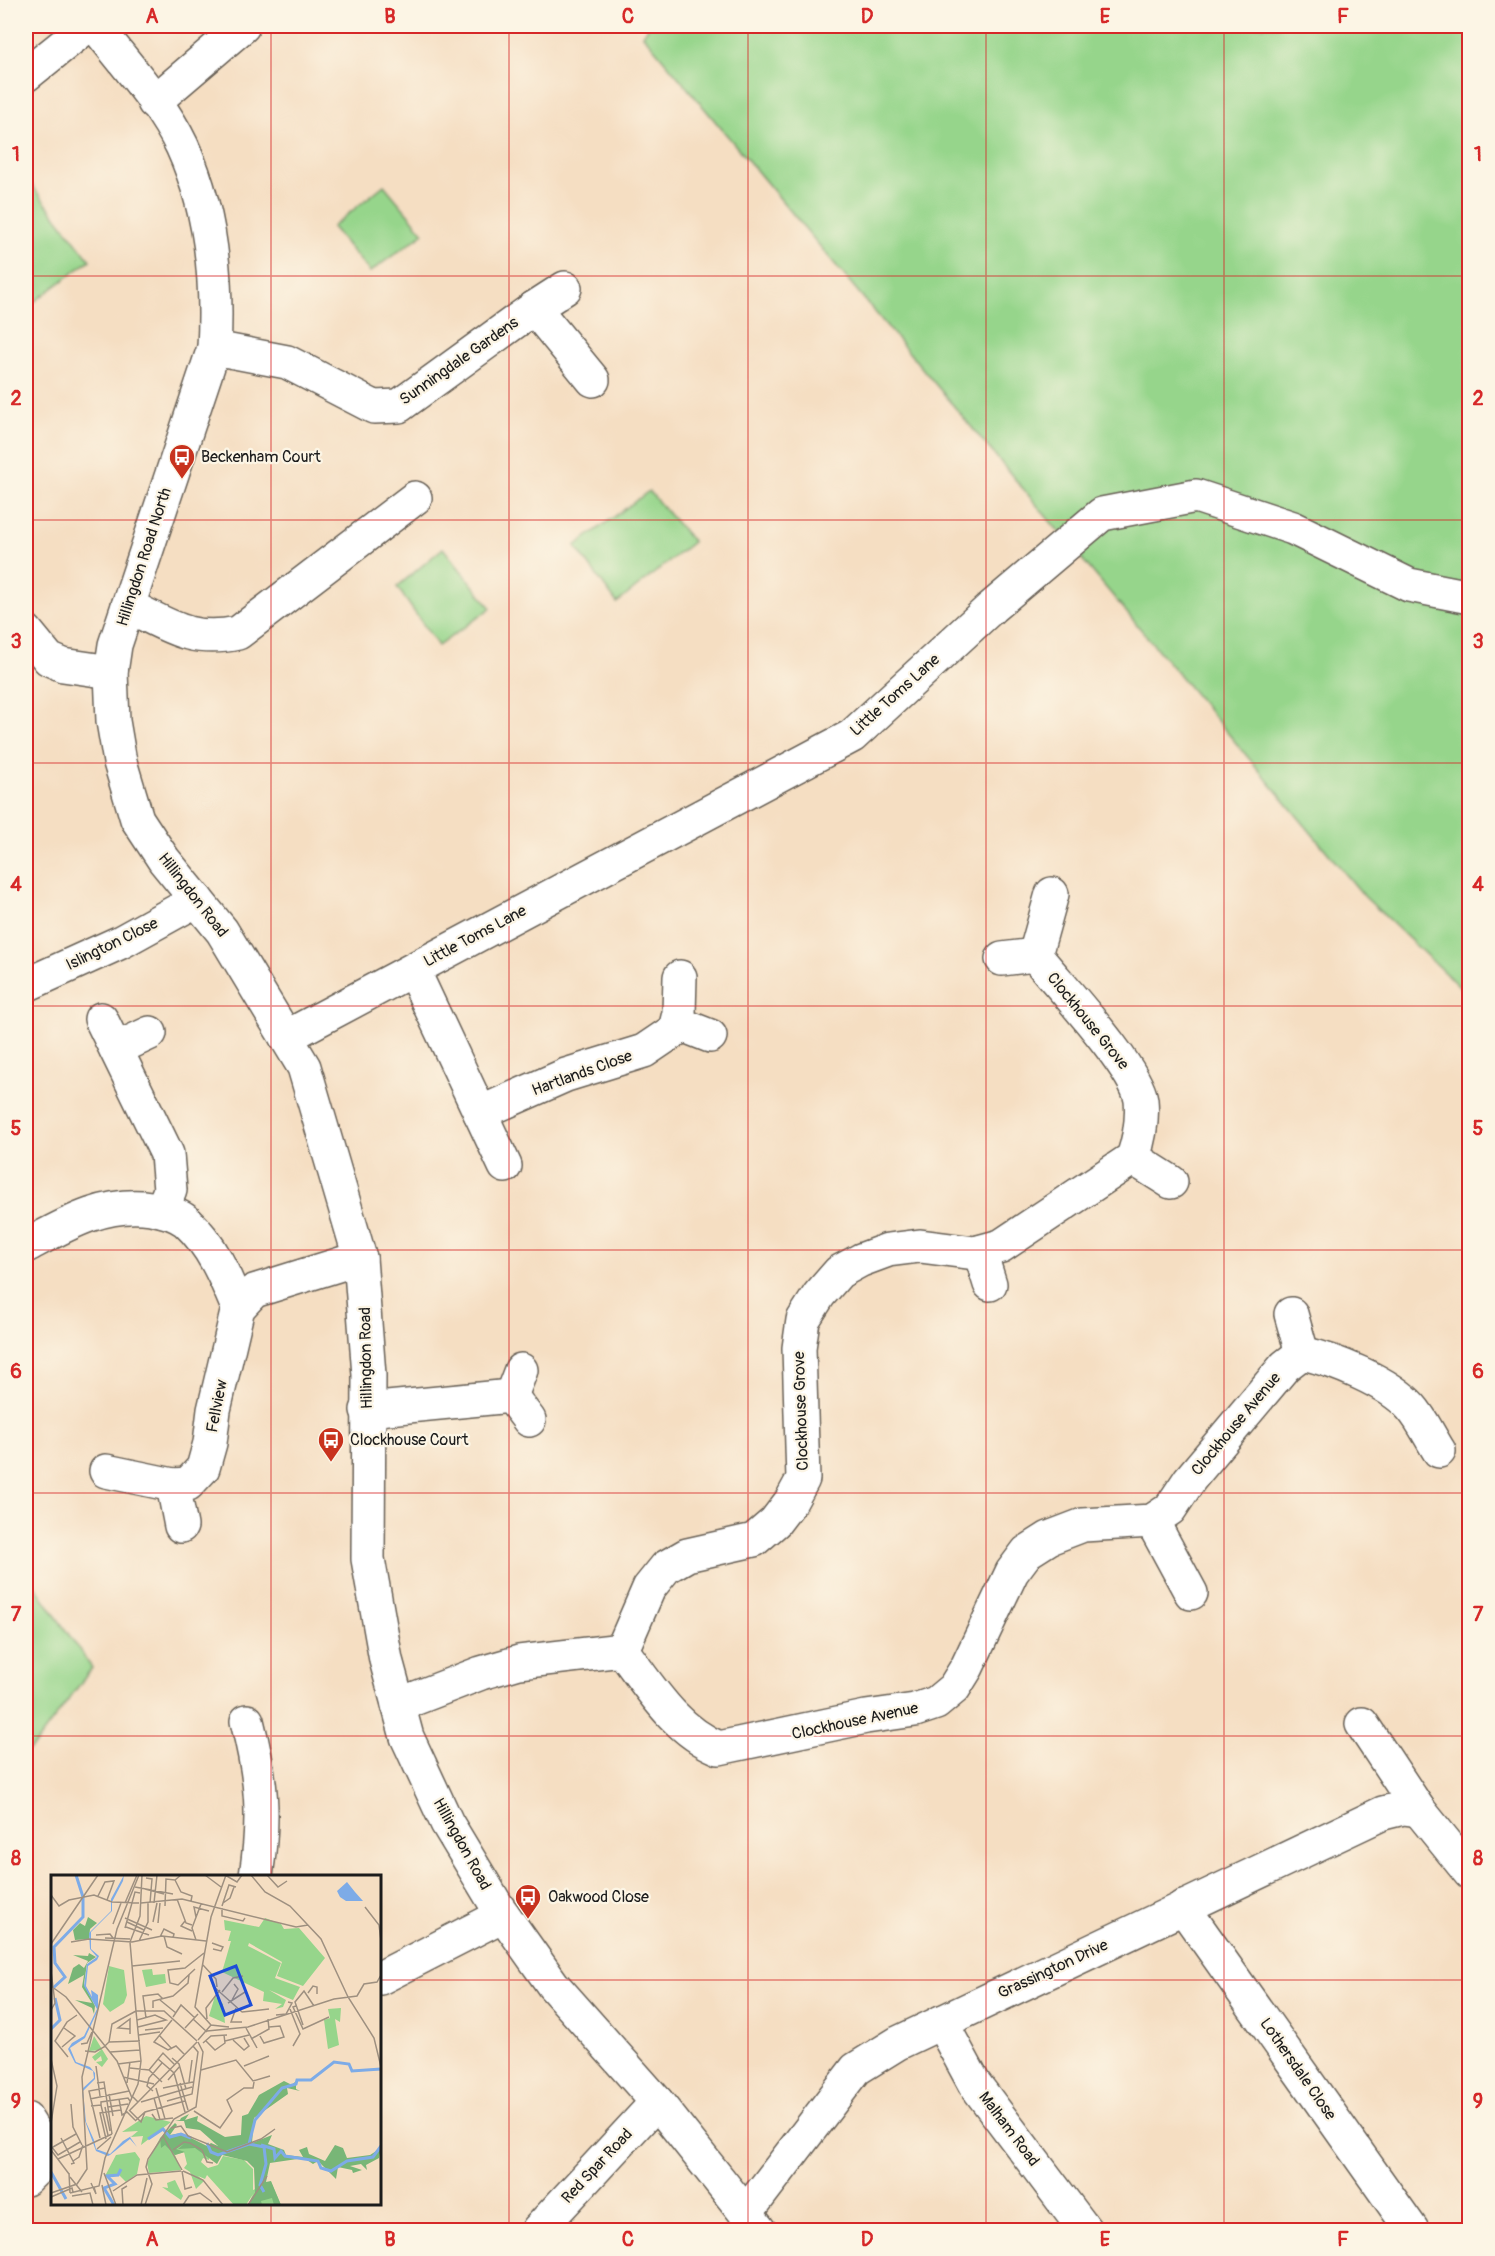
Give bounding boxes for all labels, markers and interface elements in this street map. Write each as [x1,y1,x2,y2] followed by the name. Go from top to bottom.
[146,4,159,29] text: A
[384,4,396,29] text: B
[622,4,634,29] text: C
[861,4,874,29] text: D
[1100,4,1111,29] text: E
[1337,4,1349,29] text: F
[12,142,20,167] text: 1
[1474,142,1482,167] text: 1
[396,312,522,410] street label: Sunningdale Gardens
[10,386,22,411] text: 2
[1472,386,1484,411] text: 2
[167,442,197,480] bus stop icon: Beckenham Court
[201,447,321,467] place label: Beckenham Court
[112,485,176,629] street label: Hillingdon Road North
[10,629,22,654] text: 3
[1472,629,1484,654] text: 3
[846,649,944,740] street label: Little Toms Lane
[154,849,232,941] street label: Hillingdon Road
[10,872,22,897] text: 4
[1472,872,1484,897] text: 4
[420,900,530,972] street label: Little Toms Lane
[63,913,161,975] street label: Islington Close
[1043,968,1133,1074] street label: Clockhouse Grove
[529,1046,635,1100] street label: Hartlands Close
[11,1116,22,1141] text: 5
[1473,1116,1484,1141] text: 5
[355,1307,377,1409] street label: Hillingdon Road
[789,1351,813,1471] street label: Clockhouse Grove
[10,1359,22,1384] text: 6
[1472,1359,1484,1384] text: 6
[1187,1368,1285,1480] street label: Clockhouse Avenue
[202,1378,232,1434] street label: Fellview
[316,1425,346,1463] bus stop icon: Clockhouse Court
[350,1430,469,1450] place label: Clockhouse Court
[11,1602,22,1627] text: 7
[1473,1602,1484,1627] text: 7
[790,1698,920,1744] street label: Clockhouse Avenue
[429,1795,495,1893] street label: Hillingdon Road
[11,1846,21,1871] text: 8
[1473,1846,1483,1871] text: 8
[51,1875,381,2205] inset map
[513,1882,543,1920] bus stop icon: Oakwood Close
[548,1887,649,1907] place label: Oakwood Close
[995,1935,1111,2003] street label: Grassington Drive
[1255,2014,1341,2124] street label: Lothersdale Close
[974,2088,1044,2170] street label: Malham Road
[11,2089,21,2114] text: 9
[1473,2089,1483,2114] text: 9
[557,2124,637,2208] street label: Red Spar Road
[146,2227,159,2252] text: A
[384,2227,396,2252] text: B
[622,2227,634,2252] text: C
[861,2227,874,2252] text: D
[1100,2227,1111,2252] text: E
[1337,2227,1349,2252] text: F

